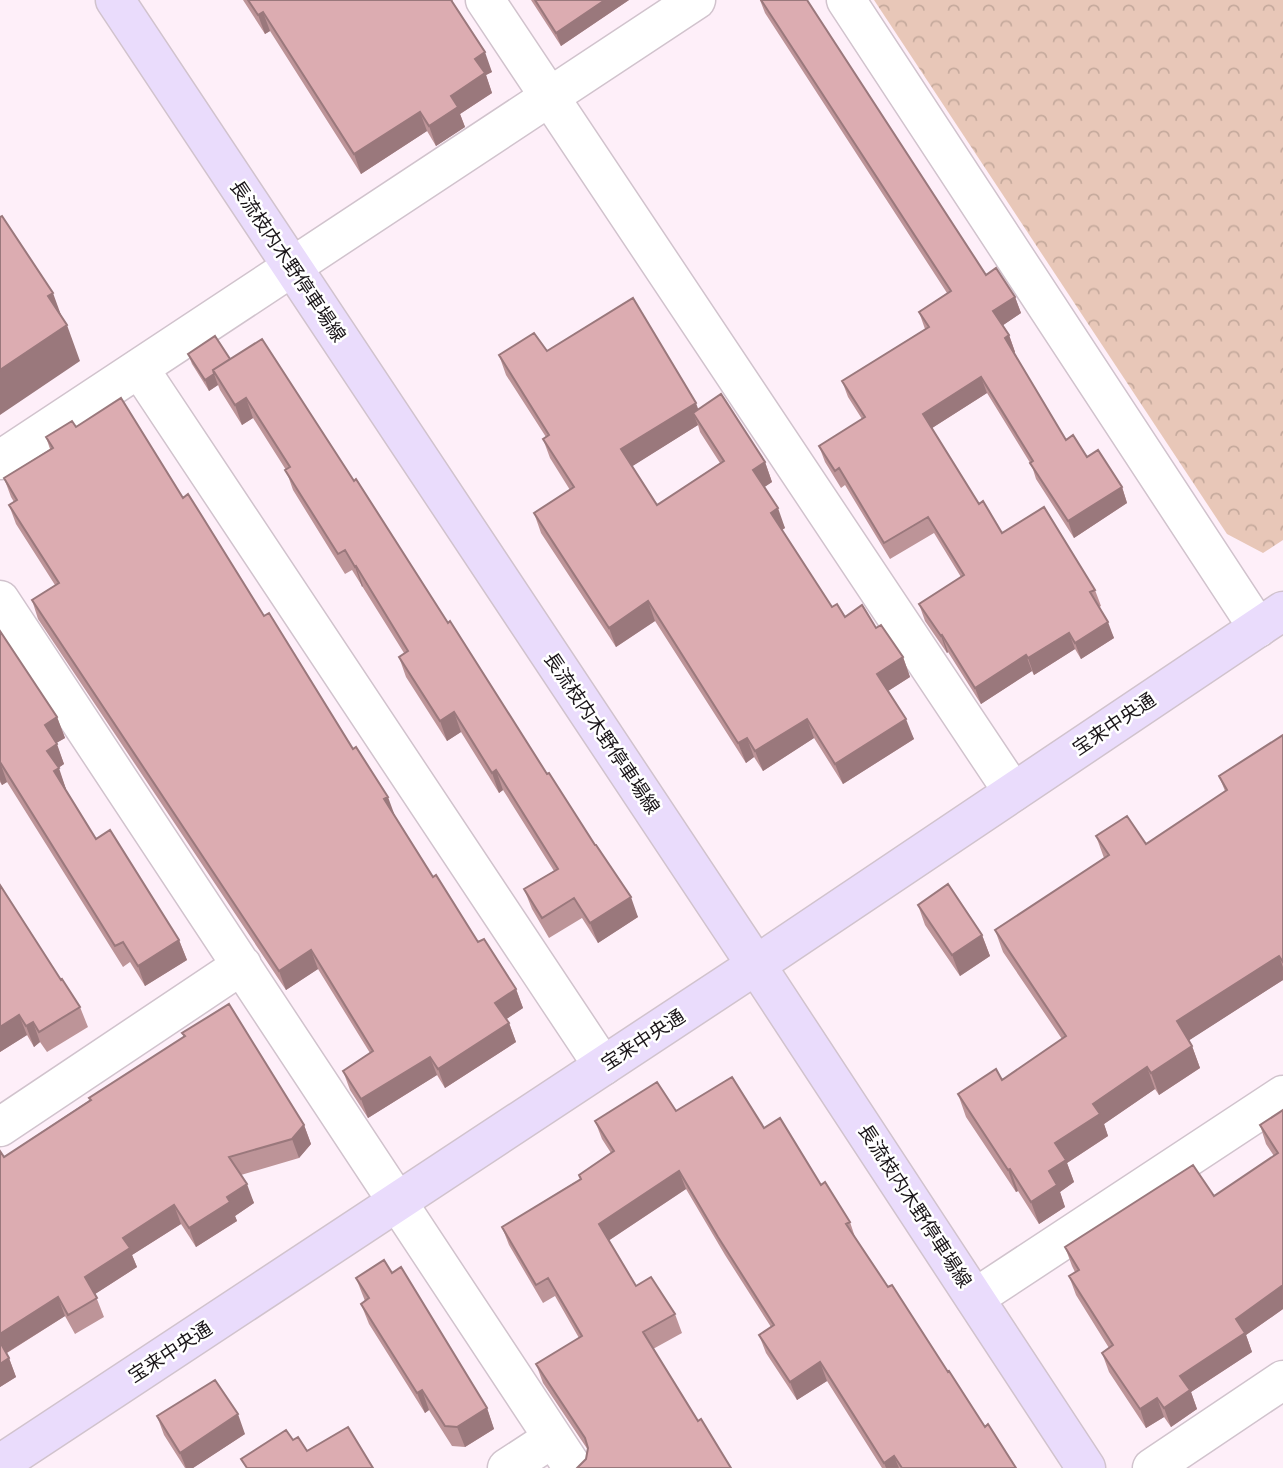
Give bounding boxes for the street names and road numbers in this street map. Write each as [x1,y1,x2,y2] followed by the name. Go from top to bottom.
[224,175,352,347] street label: 長流枝内木野停車場線
[538,647,666,819] street label: 長流枝内木野停車場線
[1067,686,1161,762] street label: 宝来中央通
[596,1003,690,1077] street label: 宝来中央通
[852,1119,978,1293] street label: 長流枝内木野停車場線
[123,1315,217,1389] street label: 宝来中央通

